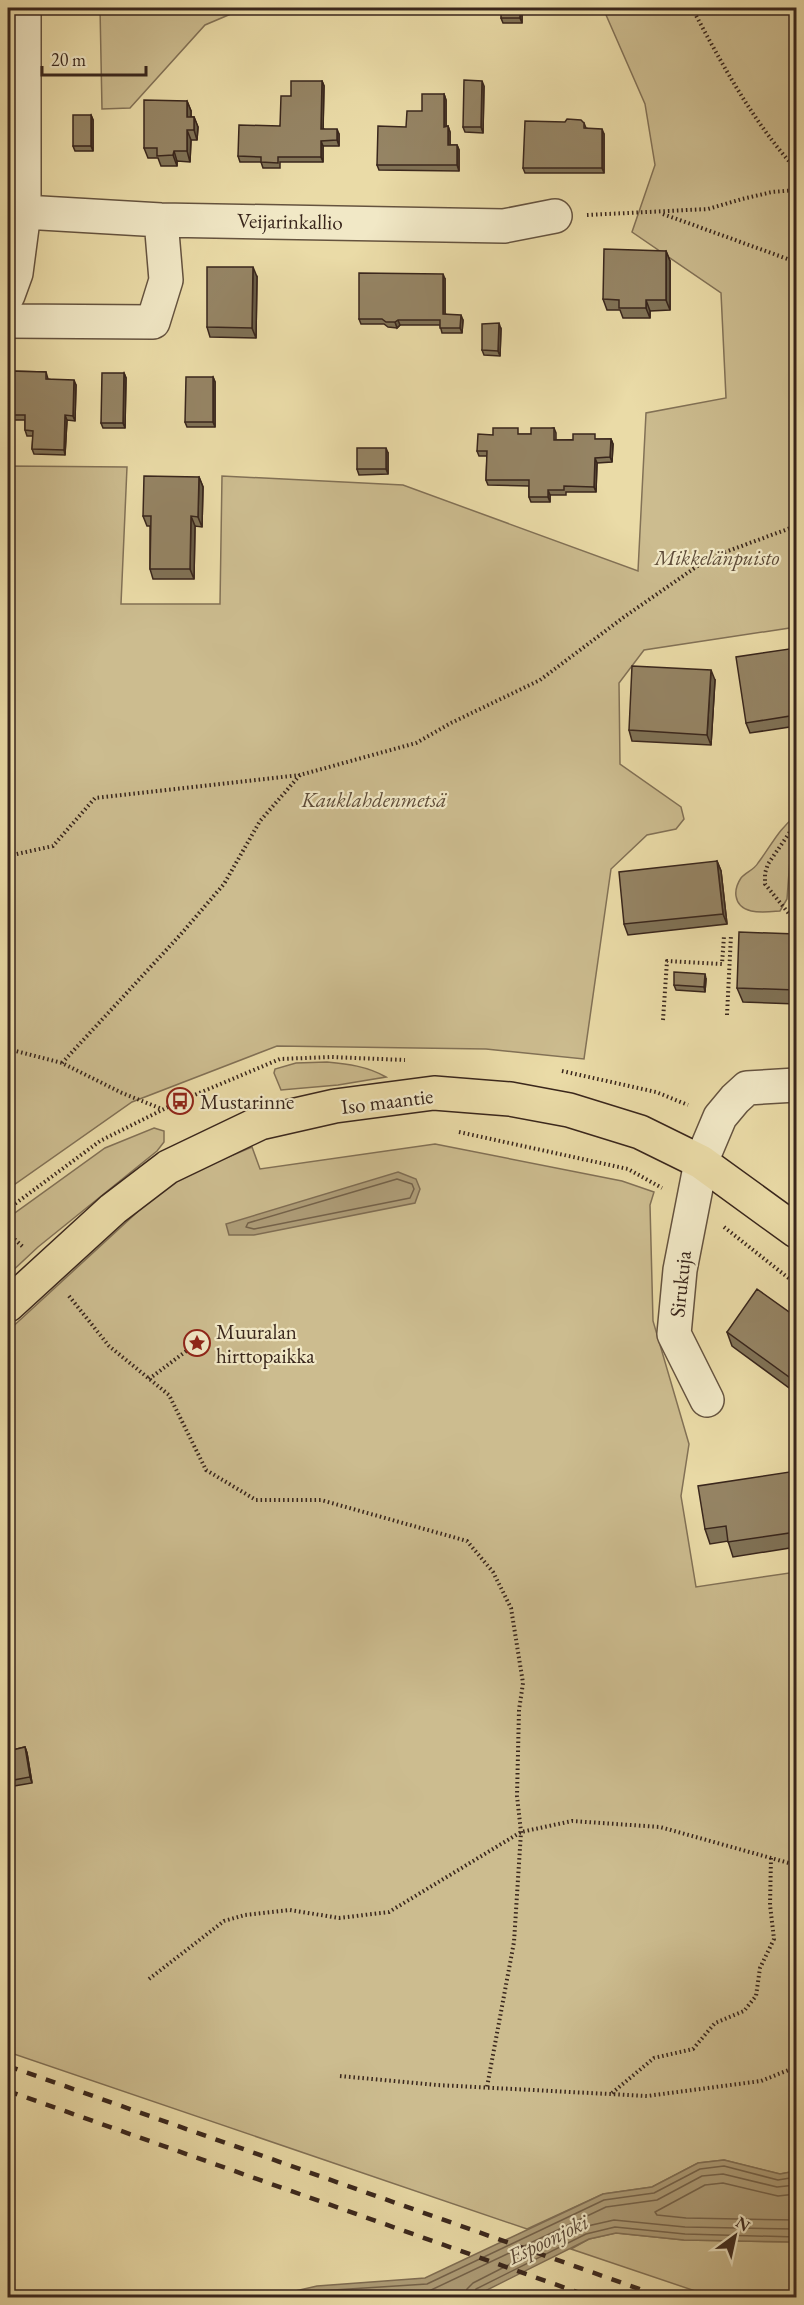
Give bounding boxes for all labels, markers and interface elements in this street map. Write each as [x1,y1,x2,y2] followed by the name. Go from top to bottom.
[42,39,146,77] scale bar
[51,48,86,71] text: 20 m
[237,207,343,235] street label: Veijarinkallio
[652,544,780,571] park label: Mikkelänpuisto
[300,786,447,813] park label: Kauklahdenmetsä
[339,1082,435,1120] street label: Iso maantie
[165,1086,195,1116] bus stop icon: Mustarinne
[200,1088,294,1115] place label: Mustarinne
[663,1249,697,1319] street label: Sirukuja
[216,1318,315,1369] place label: Muuralan hirttopaikka
[182,1328,212,1358] place icon: Muuralan hirttopaikka
[502,2206,595,2271] water label: Espoonjoki
[705,2206,765,2266] north arrow
[732,2212,754,2236] text: N

